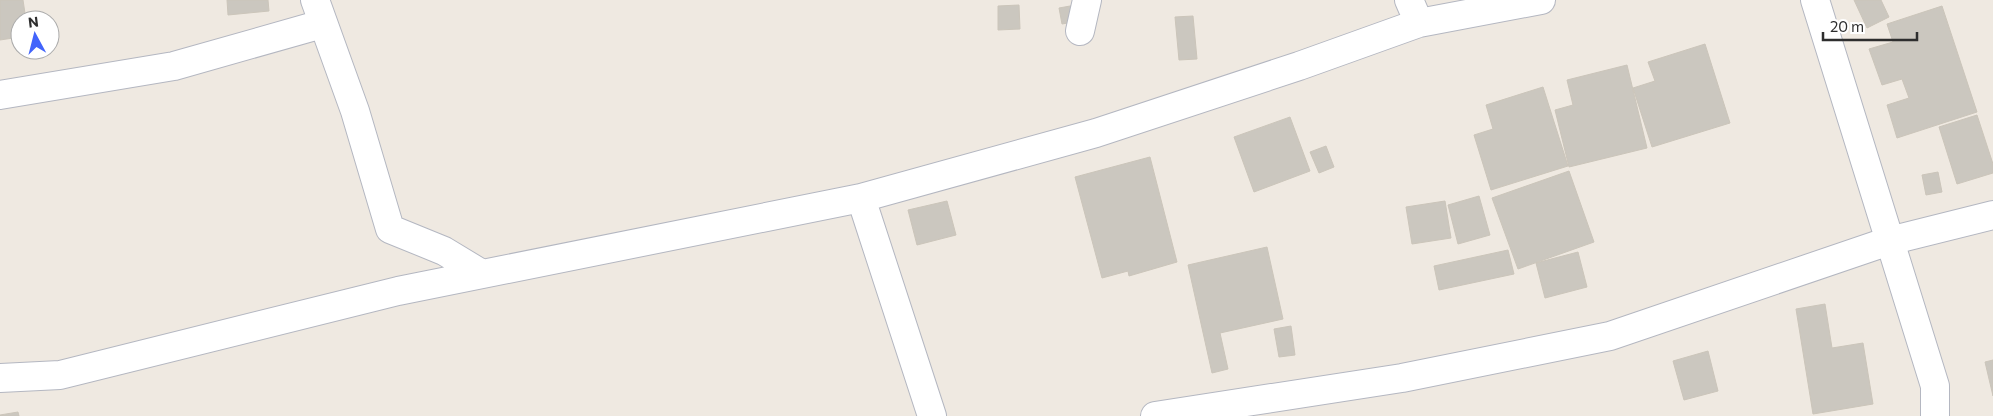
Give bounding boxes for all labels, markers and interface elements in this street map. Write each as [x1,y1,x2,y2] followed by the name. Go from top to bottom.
[10,10,60,60] north arrow
[1823,10,1917,42] scale bar
[27,13,40,31] text: N
[1830,17,1864,35] text: 20 m

